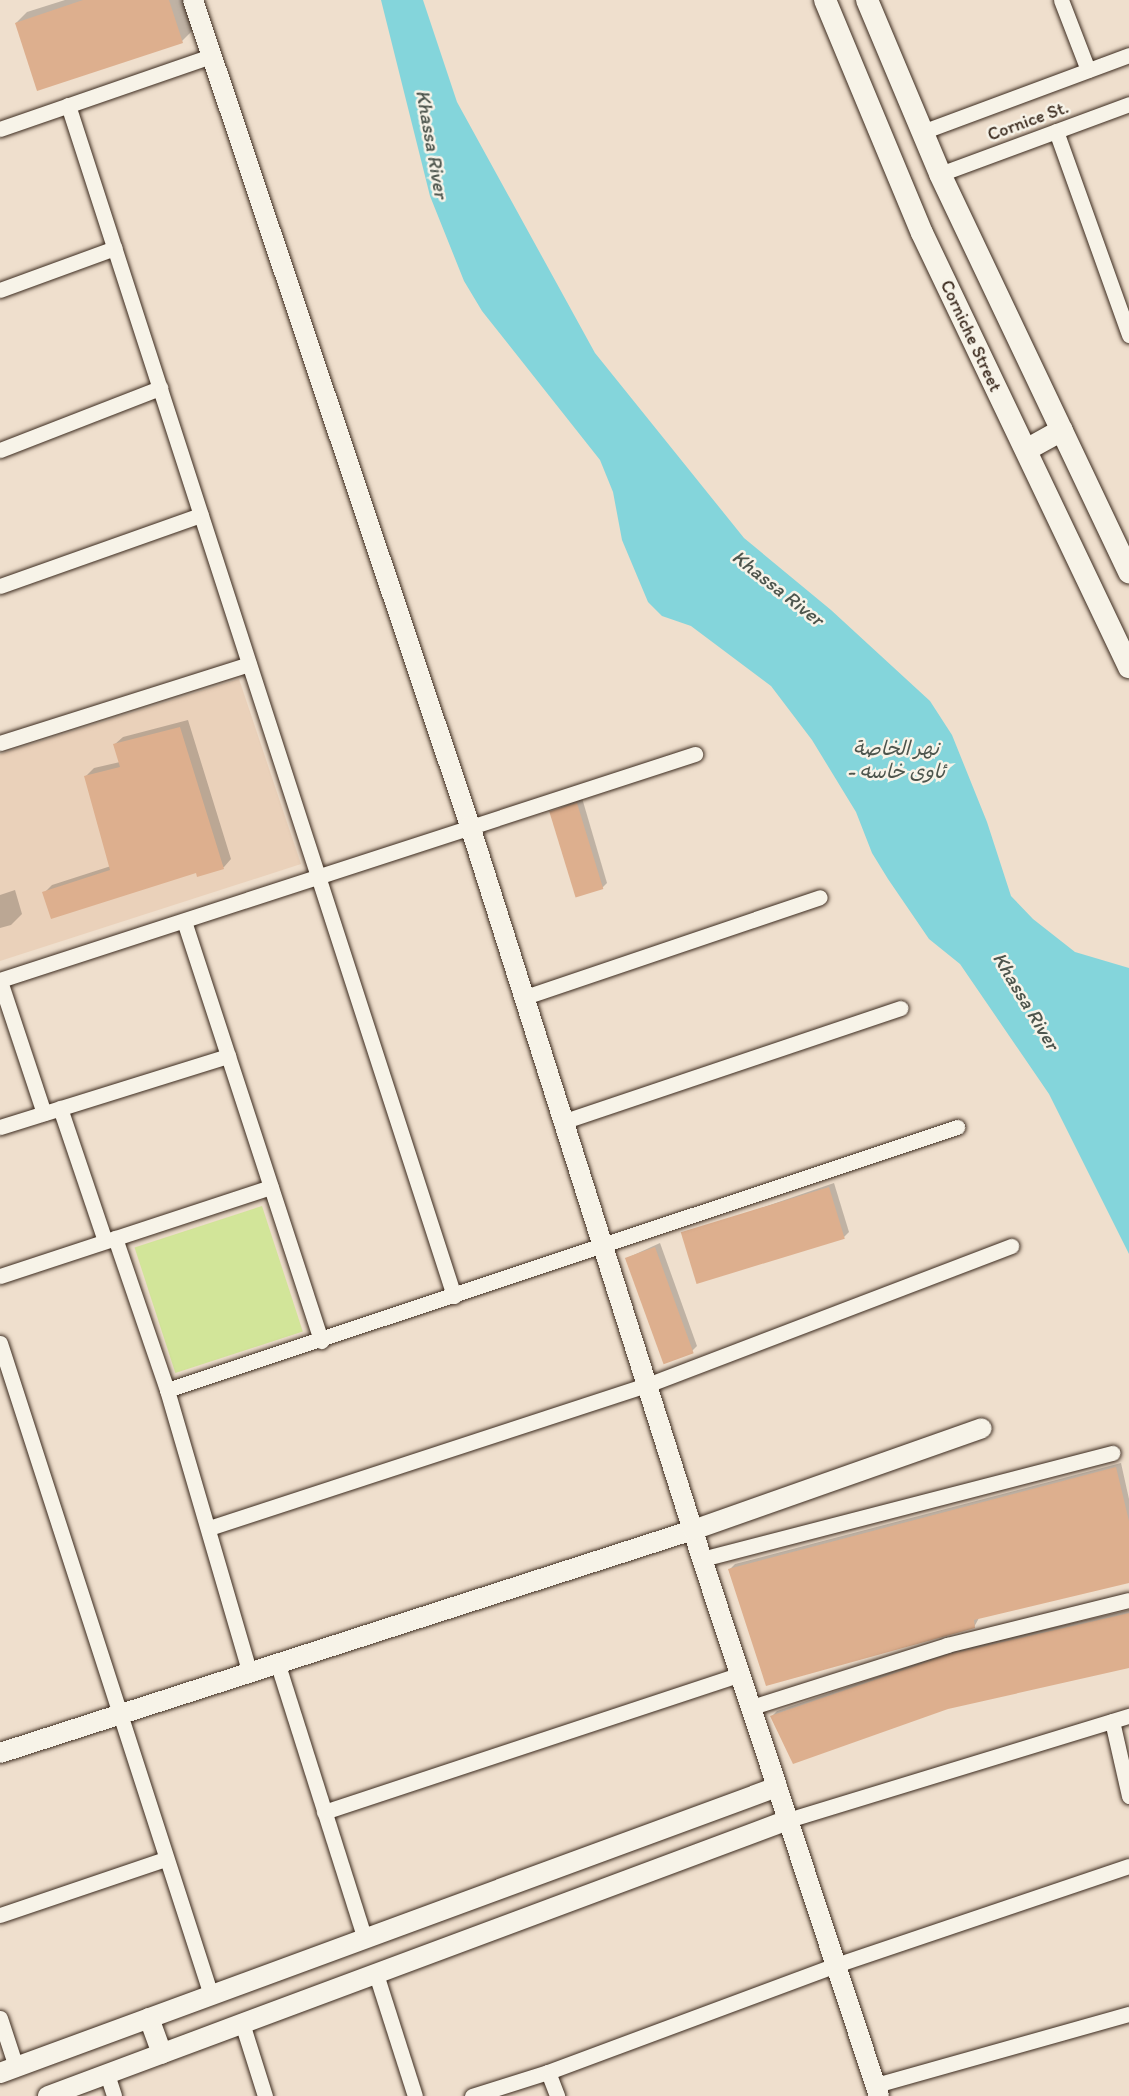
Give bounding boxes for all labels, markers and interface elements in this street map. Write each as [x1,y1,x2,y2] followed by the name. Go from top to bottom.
[411,88,453,200] water label: Khassa River
[985,96,1071,146] street label: Cornice St.
[936,277,1006,395] street label: Corniche Street
[727,545,829,631] water label: Khassa River
[847,737,945,784] water label: نهر الخاصة - ئاوی خاسە
[987,948,1065,1054] water label: Khassa River

